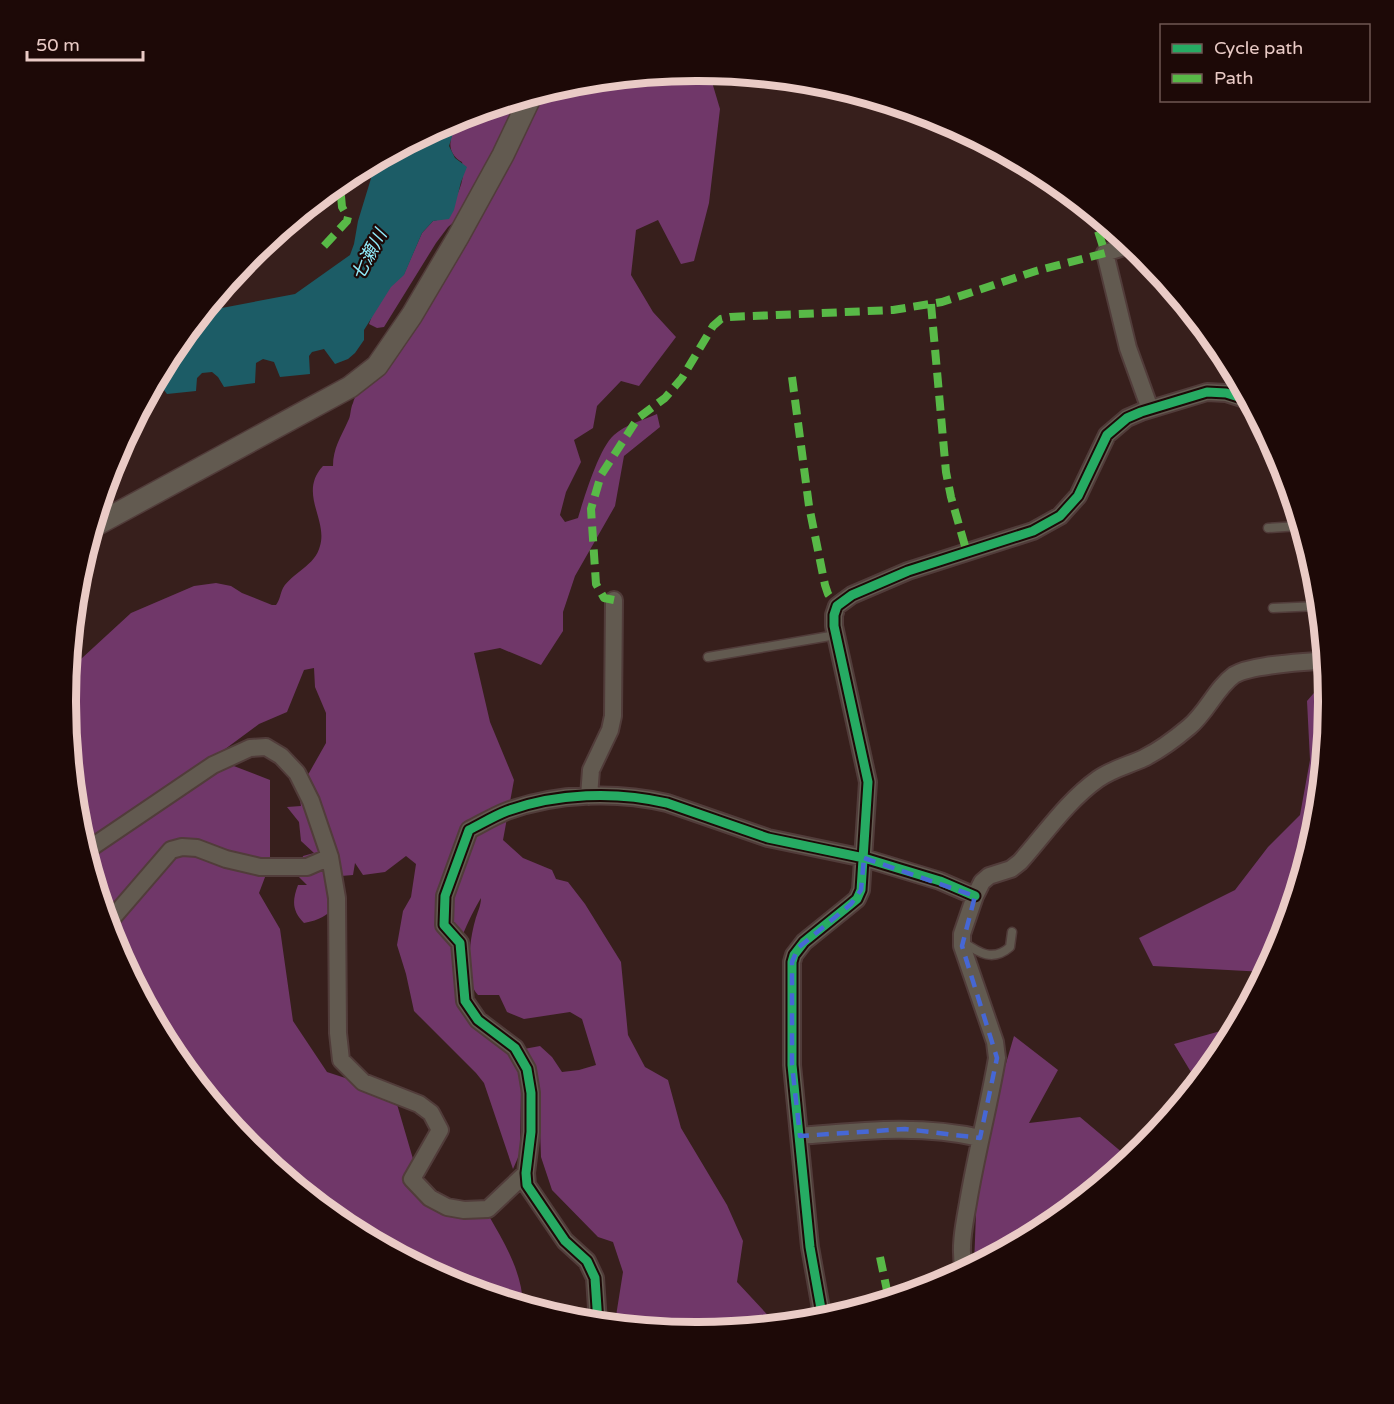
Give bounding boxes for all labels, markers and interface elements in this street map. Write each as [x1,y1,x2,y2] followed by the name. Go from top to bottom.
[27,24,142,62] scale bar
[1160,24,1370,102] legend
[36,34,80,56] text: 50 m
[1214,37,1303,59] text: Cycle path
[1214,67,1253,89] text: Path
[347,224,392,284] water label: 七瀬川

